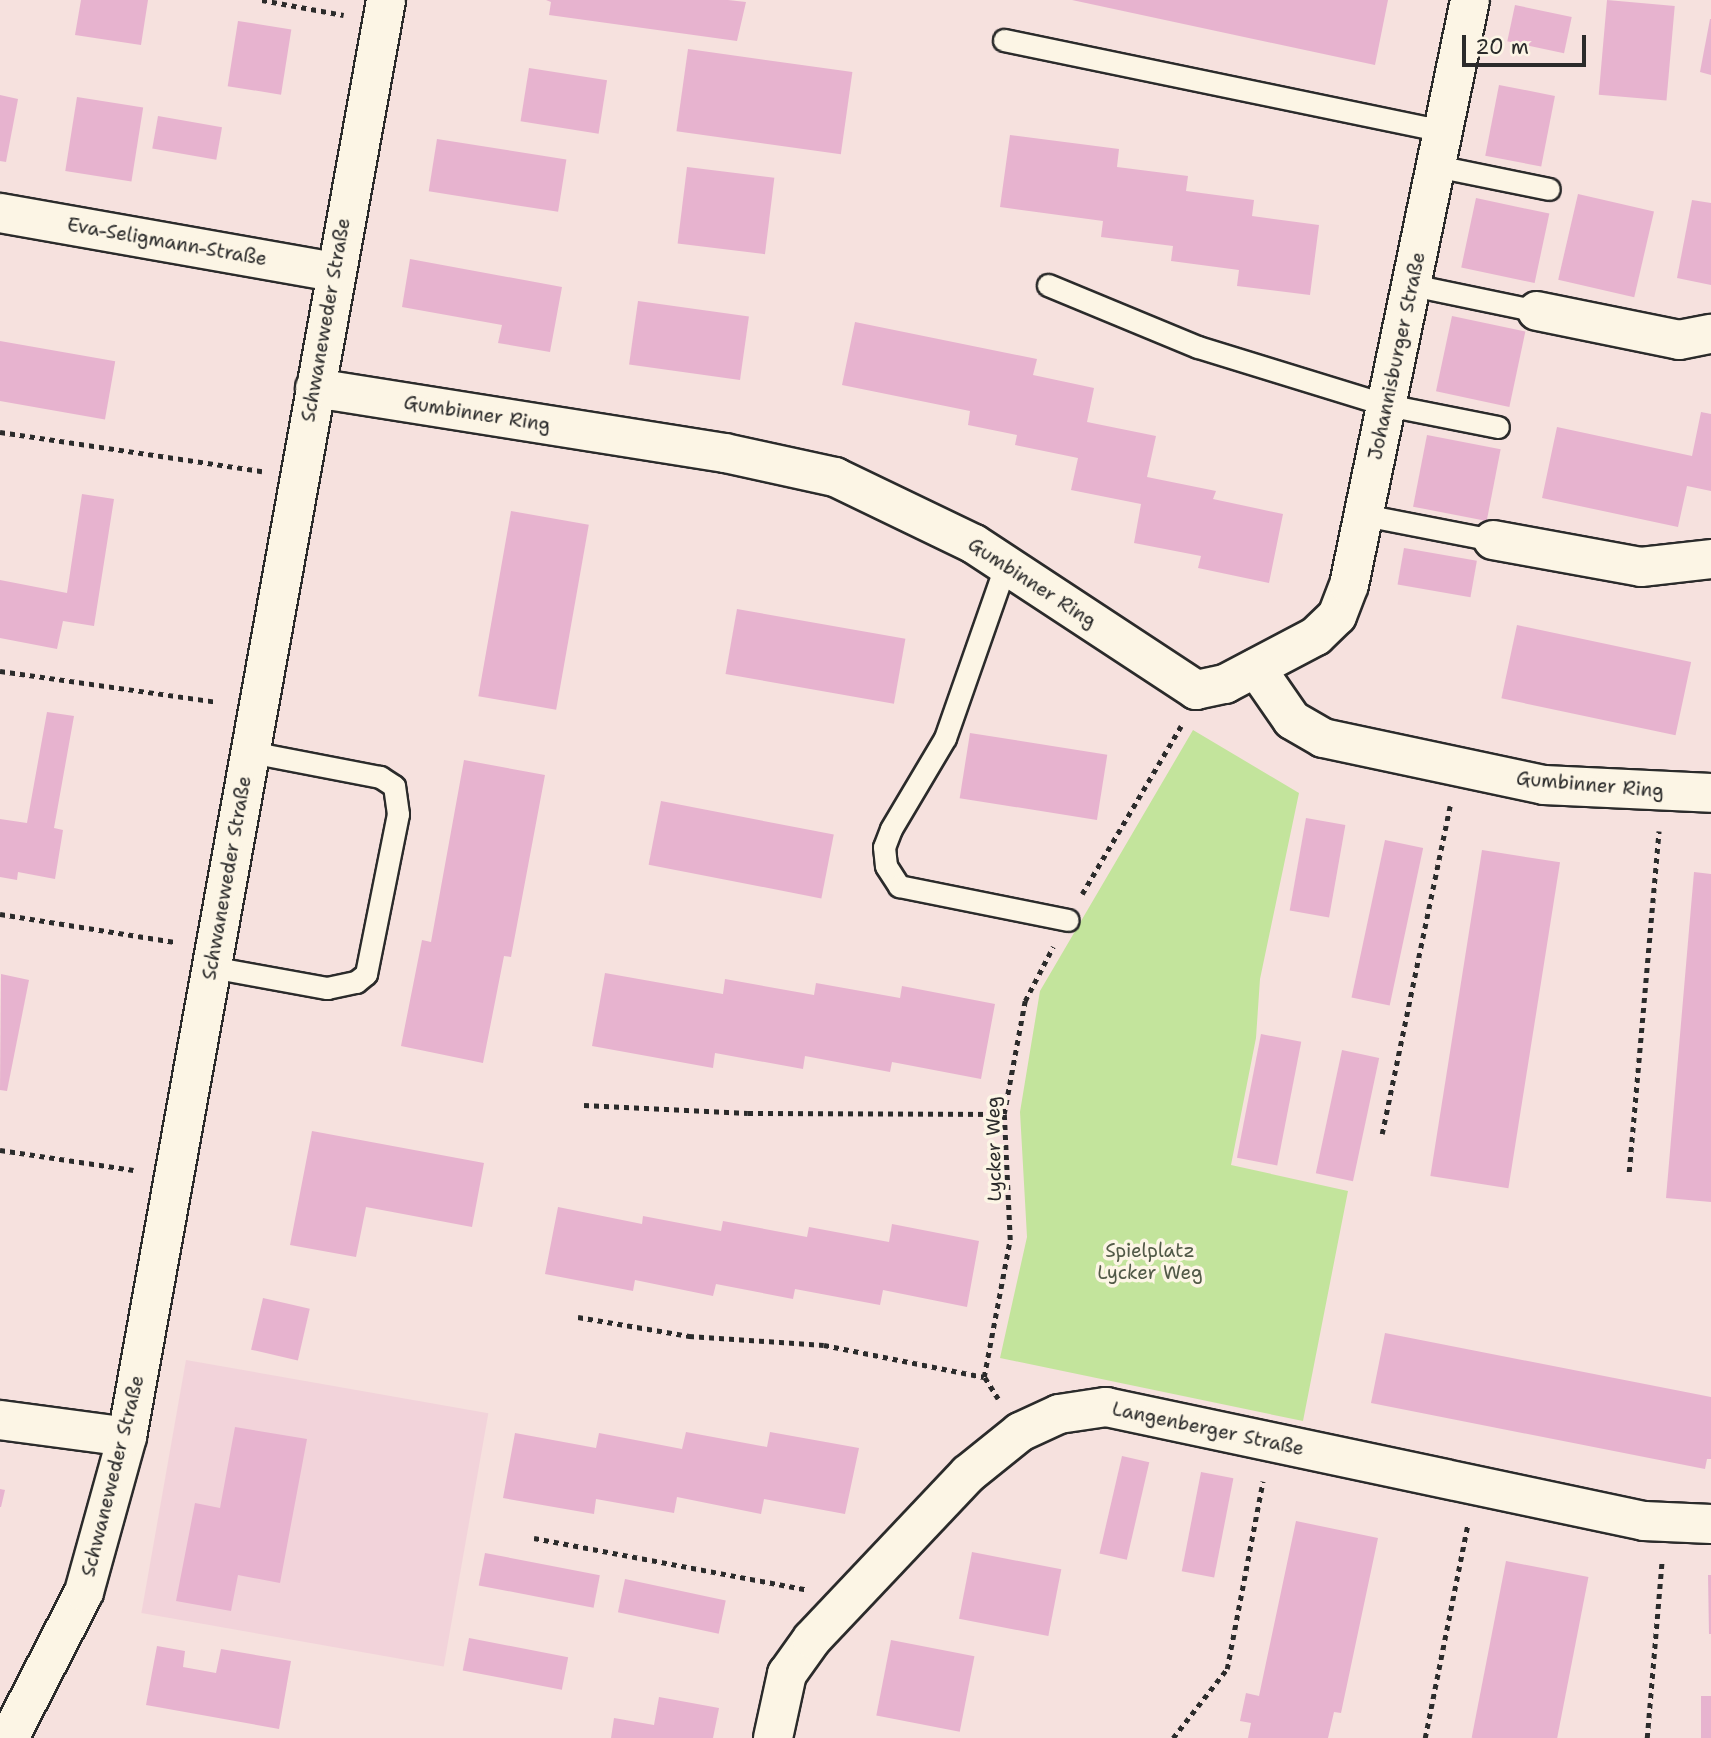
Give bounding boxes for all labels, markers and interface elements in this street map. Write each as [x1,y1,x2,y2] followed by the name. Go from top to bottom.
[1466,21,1590,65] scale bar
[1475,33,1529,61] text: 20 m
[65,213,269,271] street label: Eva-Seligmann-Straße
[297,216,355,424] street label: Schwaneweder Straße
[1364,250,1430,462] street label: Johannisburger Straße
[402,391,552,437] street label: Gumbinner Ring
[964,533,1100,633] street label: Gumbinner Ring
[1515,767,1665,803] street label: Gumbinner Ring
[198,774,256,982] street label: Schwaneweder Straße
[982,1096,1006,1202] street label: Lycker Weg
[1097,1240,1203,1284] park label: Spielplatz Lycker Weg
[77,1373,149,1579] street label: Schwaneweder Straße
[1110,1398,1306,1460] street label: Langenberger Straße

